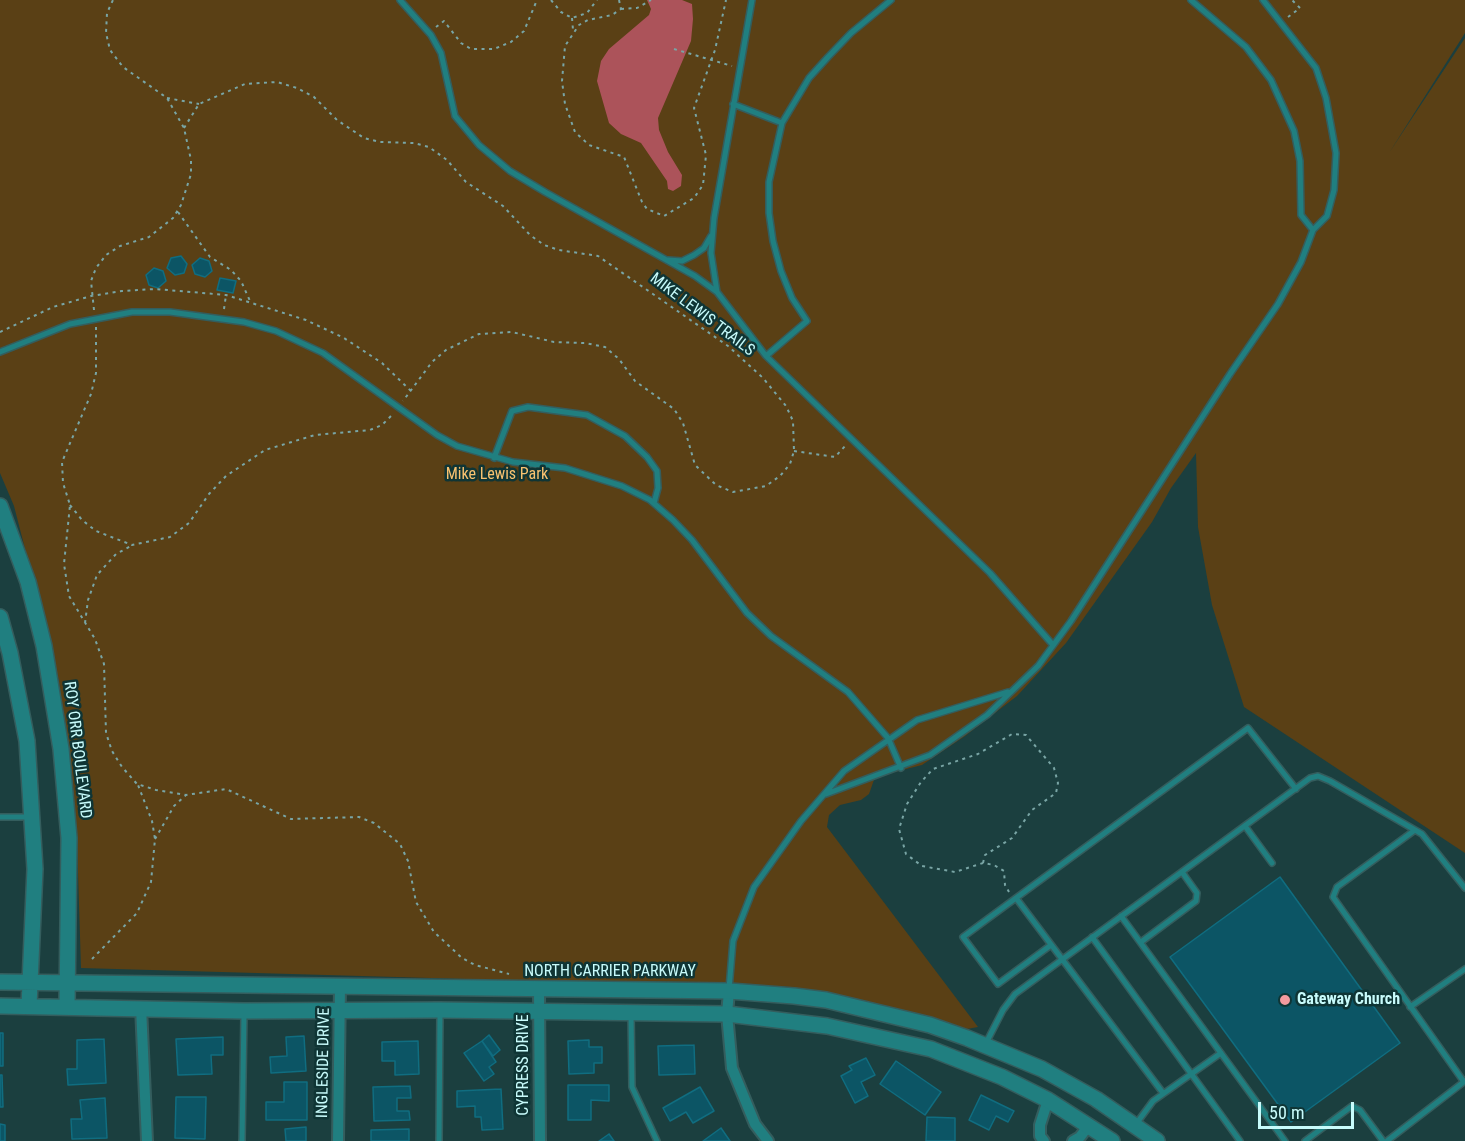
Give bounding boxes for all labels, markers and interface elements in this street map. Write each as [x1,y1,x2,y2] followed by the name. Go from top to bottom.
[646,269,758,361] street label: MIKE LEWIS TRAILS
[446,465,548,485] park label: Mike Lewis Park
[59,680,95,820] street label: ROY ORR BOULEVARD
[524,962,696,982] street label: NORTH CARRIER PARKWAY
[1297,990,1400,1010] place label: Gateway Church
[1278,993,1292,1007] marker: Gateway Church
[313,1008,335,1118] street label: INGLESIDE DRIVE
[514,1014,534,1116] street label: CYPRESS DRIVE
[1261,1090,1357,1128] scale bar
[1269,1102,1304,1123] text: 50 m

